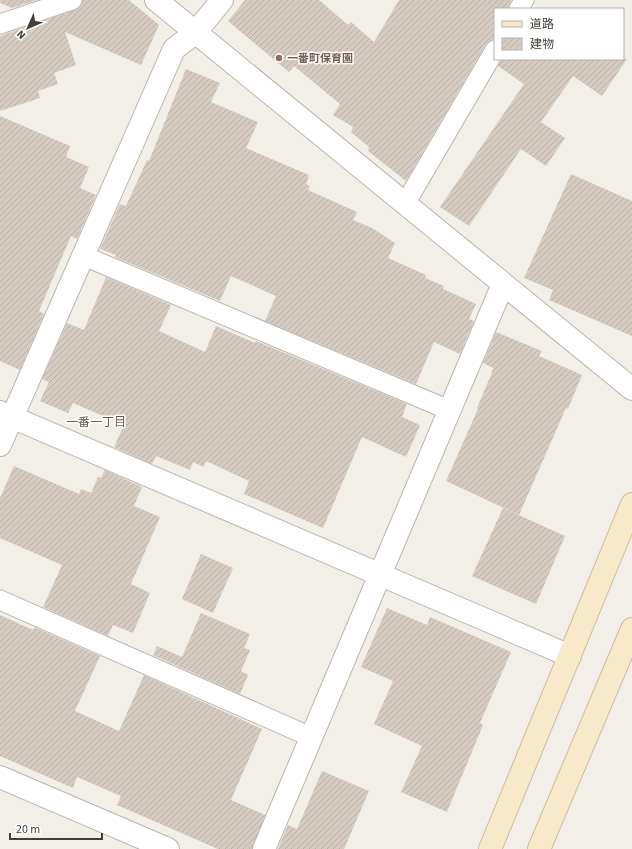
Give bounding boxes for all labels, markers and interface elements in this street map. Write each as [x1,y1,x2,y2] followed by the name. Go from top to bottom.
[8,8,48,48] north arrow
[494,8,624,60] legend
[530,16,554,33] text: 道路
[13,27,29,43] text: N
[530,36,554,53] text: 建物
[287,51,353,66] place label: 一番町保育園
[274,53,284,63] marker: 一番町保育園
[66,414,126,431] district label: 一番一丁目
[10,815,102,841] scale bar
[16,821,40,838] text: 20 m

